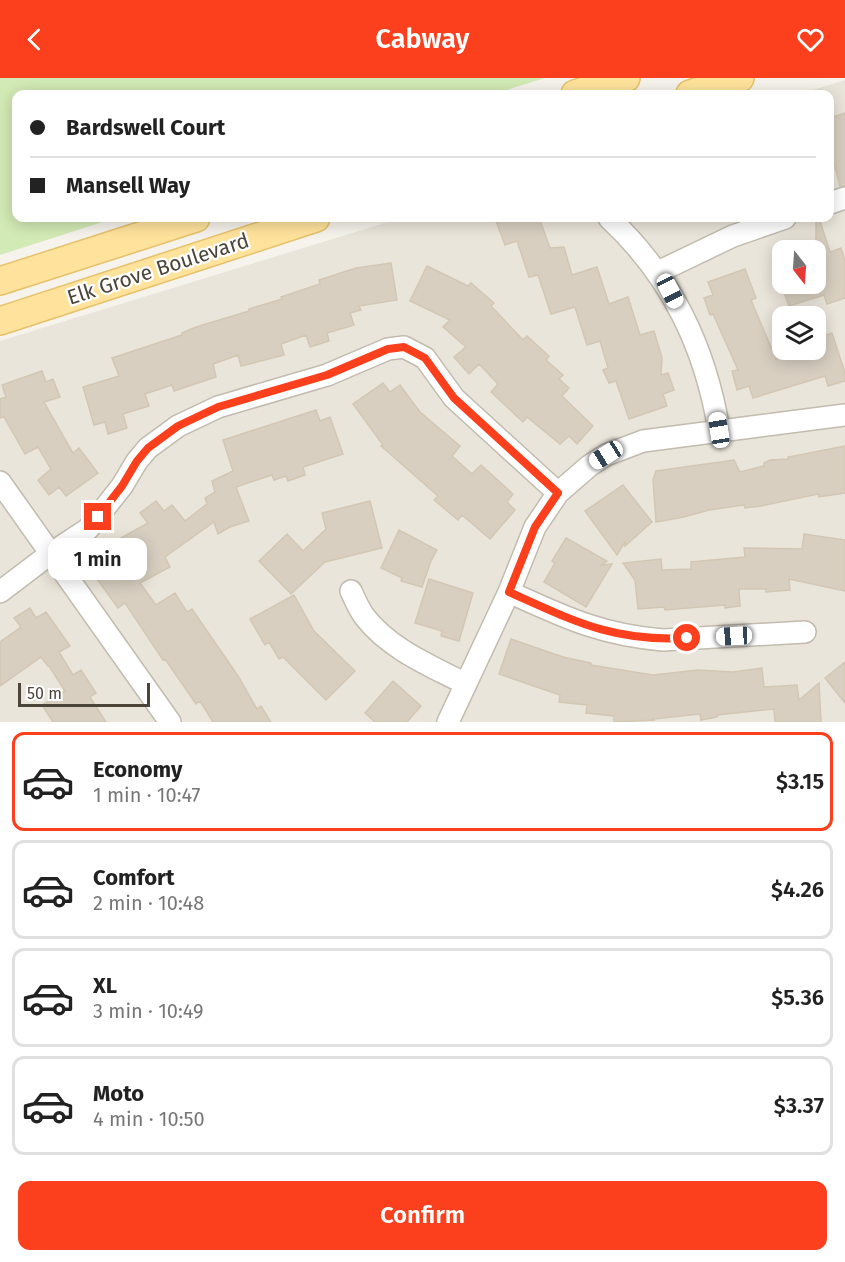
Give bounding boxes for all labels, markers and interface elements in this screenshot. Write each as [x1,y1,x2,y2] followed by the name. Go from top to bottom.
[18,23,51,56] icon: back
[376,23,469,55] text: Cabway
[794,23,827,56] icon: heart
[66,114,225,141] text: Bardswell Court
[66,172,190,199] text: Mansell Way
[64,227,252,311] street label: Elk Grove Boulevard
[772,240,826,294] north arrow
[772,240,826,360] map controls
[654,271,686,311] car
[772,306,826,360] button: layers
[707,411,731,449] car
[586,438,626,472] car
[84,503,111,530] route end
[48,538,148,580] callout: 1 min
[73,547,122,571] text: 1 min
[673,624,700,651] route start
[716,626,752,646] car
[18,680,150,708] scale bar
[27,684,62,703] text: 50 m
[21,755,75,809] icon: car
[93,756,182,783] text: Economy
[776,768,824,795] text: $3.15
[93,783,200,807] text: 1 min · 10:47
[21,863,75,917] icon: car
[93,864,174,891] text: Comfort
[771,876,824,903] text: $4.26
[93,891,204,915] text: 2 min · 10:48
[21,971,75,1025] icon: car
[93,972,117,999] text: XL
[771,984,824,1011] text: $5.36
[93,999,203,1023] text: 3 min · 10:49
[21,1079,75,1133] icon: car
[93,1080,144,1107] text: Moto
[774,1092,824,1119] text: $3.37
[93,1107,205,1131] text: 4 min · 10:50
[18,1181,827,1250] button: Confirm

